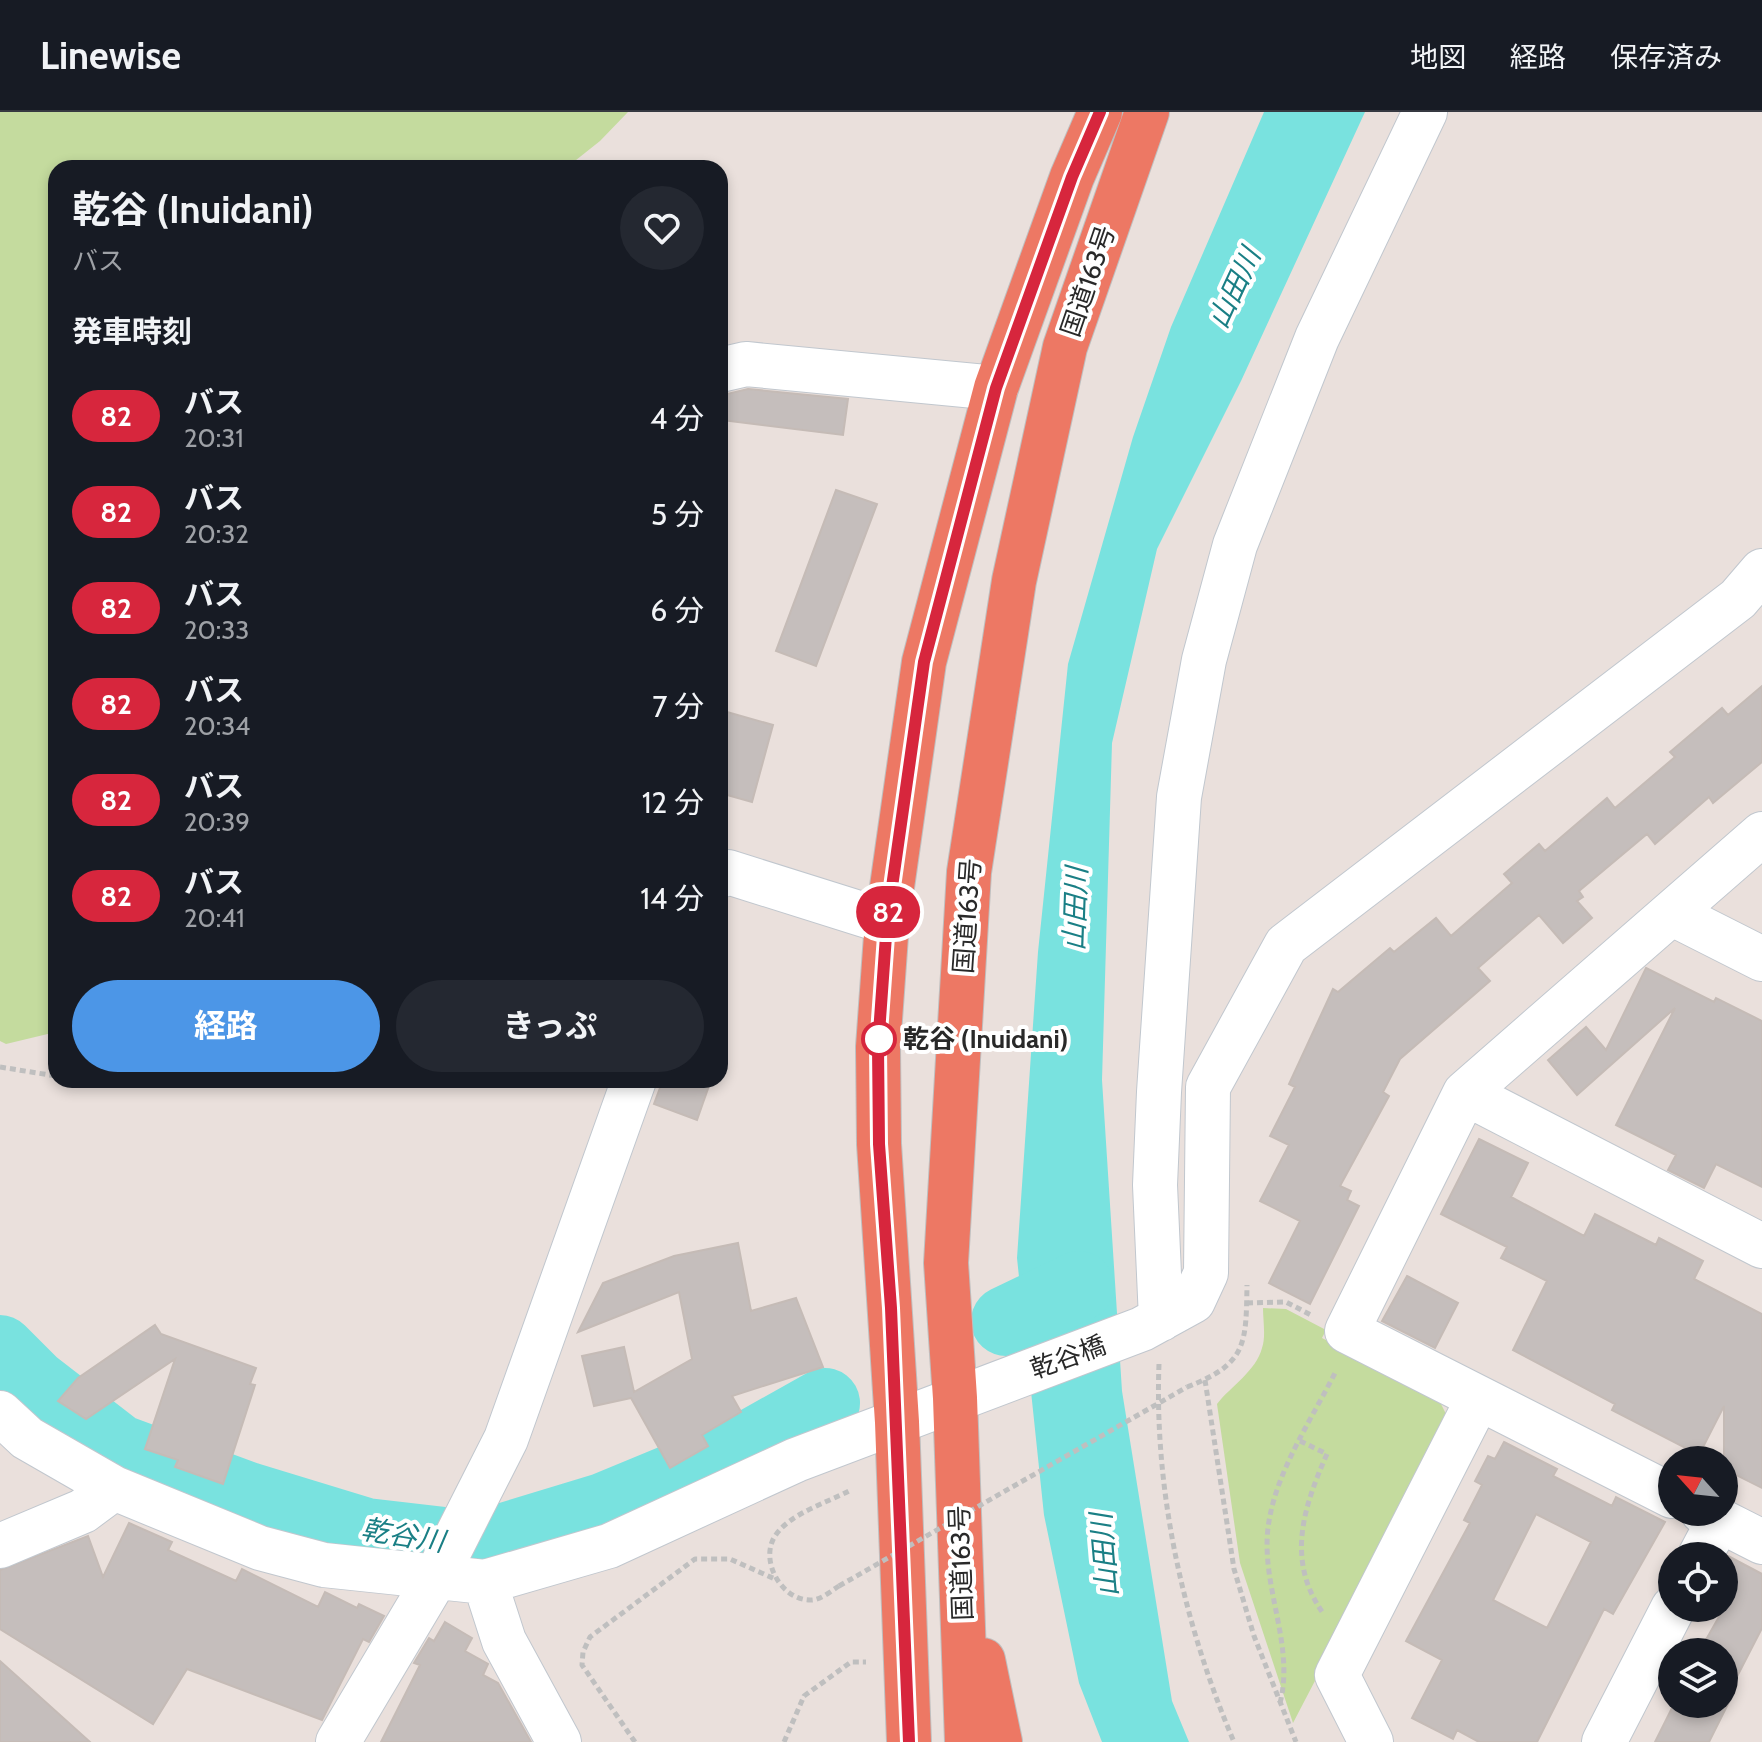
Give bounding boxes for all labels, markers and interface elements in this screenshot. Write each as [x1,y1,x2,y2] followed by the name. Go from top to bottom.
[40,32,181,79] text: Linewise
[1410,40,1466,74] text: 地図
[1510,40,1566,74] text: 経路
[1610,40,1722,74] text: 保存済み
[72,186,314,233] text: 乾谷 (Inuidani)
[620,186,704,270] button: heart
[1054,221,1122,341] street label: 国道163号
[1201,240,1268,333] water label: 山田川
[72,245,124,277] text: バス
[72,313,192,350] text: 発車時刻
[184,384,244,421] text: バス
[100,399,132,433] text: 82
[650,400,704,437] text: 4 分
[184,422,244,454] text: 20:31
[184,480,244,517] text: バス
[100,495,132,529] text: 82
[651,496,704,533] text: 5 分
[184,518,249,550] text: 20:32
[184,576,244,613] text: バス
[100,591,132,625] text: 82
[650,592,704,629] text: 6 分
[184,614,249,646] text: 20:33
[184,672,244,709] text: バス
[100,687,132,721] text: 82
[652,688,704,725] text: 7 分
[184,710,250,742] text: 20:34
[184,768,244,805] text: バス
[100,783,132,817] text: 82
[642,784,704,821] text: 12 分
[184,806,250,838] text: 20:39
[947,857,987,975] street label: 国道163号
[1057,863,1094,952] water label: 山田川
[184,864,244,901] text: バス
[100,879,132,913] text: 82
[640,880,704,917] text: 14 分
[852,886,924,938] line badge: 82
[872,895,904,929] text: 82
[184,902,245,934] text: 20:41
[72,980,380,1072] button: 経路
[396,980,704,1072] button: きっぷ
[862,1022,896,1056] marker: 乾谷 (Inuidani)
[903,1023,1068,1055] place label: 乾谷 (Inuidani)
[1026,1329,1110,1385] street label: 乾谷橋
[1658,1446,1738,1526] north arrow
[1658,1446,1738,1718] map controls
[943,1505,979,1621] street label: 国道163号
[1083,1509,1125,1598] water label: 山田川
[359,1512,450,1559] water label: 乾谷川
[1658,1542,1738,1622] button: locate
[1658,1638,1738,1718] button: layers

